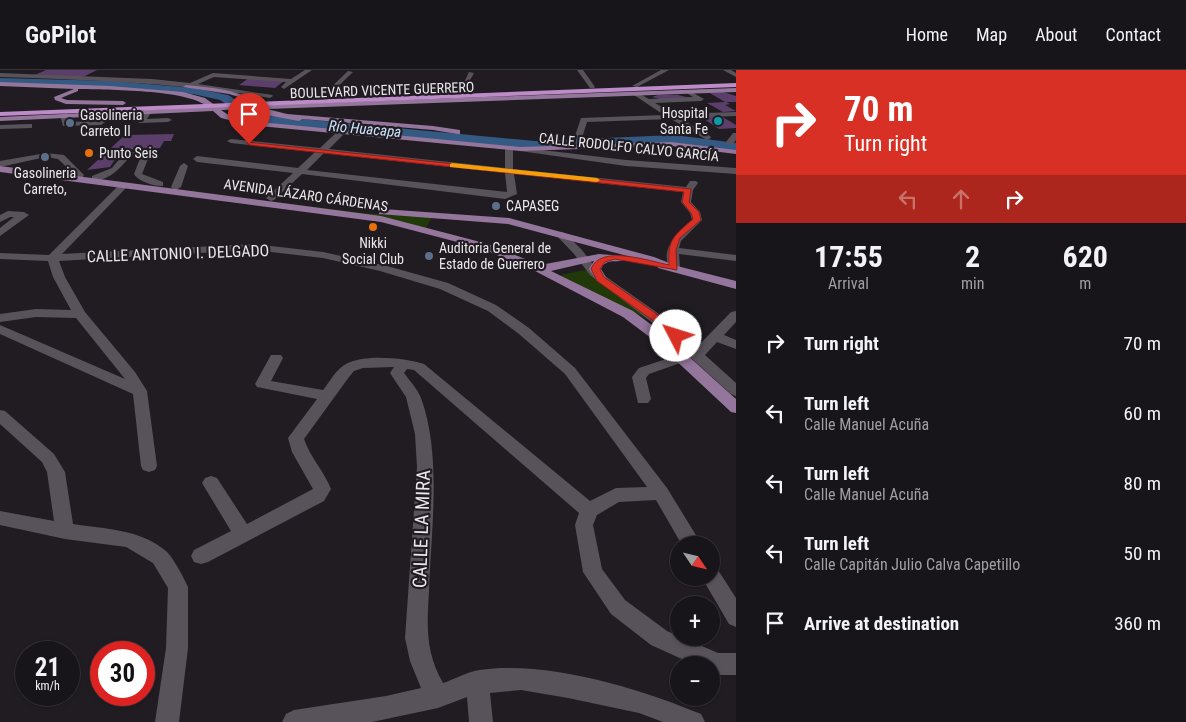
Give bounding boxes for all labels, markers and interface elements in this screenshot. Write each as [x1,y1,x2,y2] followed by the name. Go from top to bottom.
[25,21,96,49] text: GoPilot
[906,24,948,45] text: Home
[976,24,1007,45] text: Map
[1035,24,1077,45] text: About
[1105,24,1161,45] text: Contact
[290,79,474,101] street label: BOULEVARD VICENTE GUERRERO
[844,89,913,130] text: 70 m
[761,90,826,155] icon: right
[228,93,270,144] pin
[235,100,263,128] icon: arrive
[660,105,708,137] place label: Hospital Santa Fe
[80,107,142,139] place label: Gasolineria Carreto II
[712,115,724,127] marker: Hospital Santa Fe
[64,117,76,129] marker: Gasolineria Carreto II
[328,117,402,141] water label: Río Huacapa
[538,129,720,164] street label: CALLE RODOLFO CALVO GARCÍA
[844,131,927,156] text: Turn right
[99,145,158,161] place label: Punto Seis
[83,147,95,159] marker: Punto Seis
[39,151,51,163] marker: Gasolineria Carreto,
[14,165,76,197] place label: Gasolineria Carreto,
[223,175,389,214] street label: AVENIDA LÁZARO CÁRDENAS
[894,185,922,213] icon: left
[947,185,975,213] icon: ahead
[1000,185,1028,213] icon: right
[506,198,559,214] place label: CAPASEG
[490,200,502,212] marker: CAPASEG
[367,221,379,233] marker: Nikki Social Club
[342,235,404,267] place label: Nikki Social Club
[814,239,883,274] text: 17:55
[965,239,980,274] text: 2
[1062,239,1108,274] text: 620
[439,240,552,272] place label: Auditoria General de Estado de Guerrero
[86,241,270,266] street label: CALLE ANTONIO I. DELGADO
[423,250,435,262] marker: Auditoria General de Estado de Guerrero
[828,274,869,293] text: Arrival
[961,274,984,293] text: min
[1079,274,1091,293] text: m
[649,309,701,361] position arrow
[761,329,789,357] icon: right
[804,332,879,355] text: Turn right
[1124,332,1161,355] text: 70 m
[804,392,869,415] text: Turn left
[761,399,789,427] icon: left
[1124,402,1161,425] text: 60 m
[804,415,929,434] text: Calle Manuel Acuña
[804,462,869,485] text: Turn left
[408,469,435,589] street label: CALLE LA MIRA
[761,469,789,497] icon: left
[1124,472,1161,495] text: 80 m
[804,485,929,504] text: Calle Manuel Acuña
[804,532,869,555] text: Turn left
[670,536,720,586] north arrow
[670,536,720,706] map controls
[761,539,789,567] icon: left
[1124,542,1161,565] text: 50 m
[804,555,1020,574] text: Calle Capitán Julio Calva Capetillo
[670,596,720,646] button: +
[761,609,789,637] icon: arrive
[804,612,959,635] text: Arrive at destination
[1114,612,1161,635] text: 360 m
[90,641,155,706] speed limit sign: 30
[35,653,60,682] text: 21
[670,656,720,706] button: −
[35,679,60,693] text: km/h

